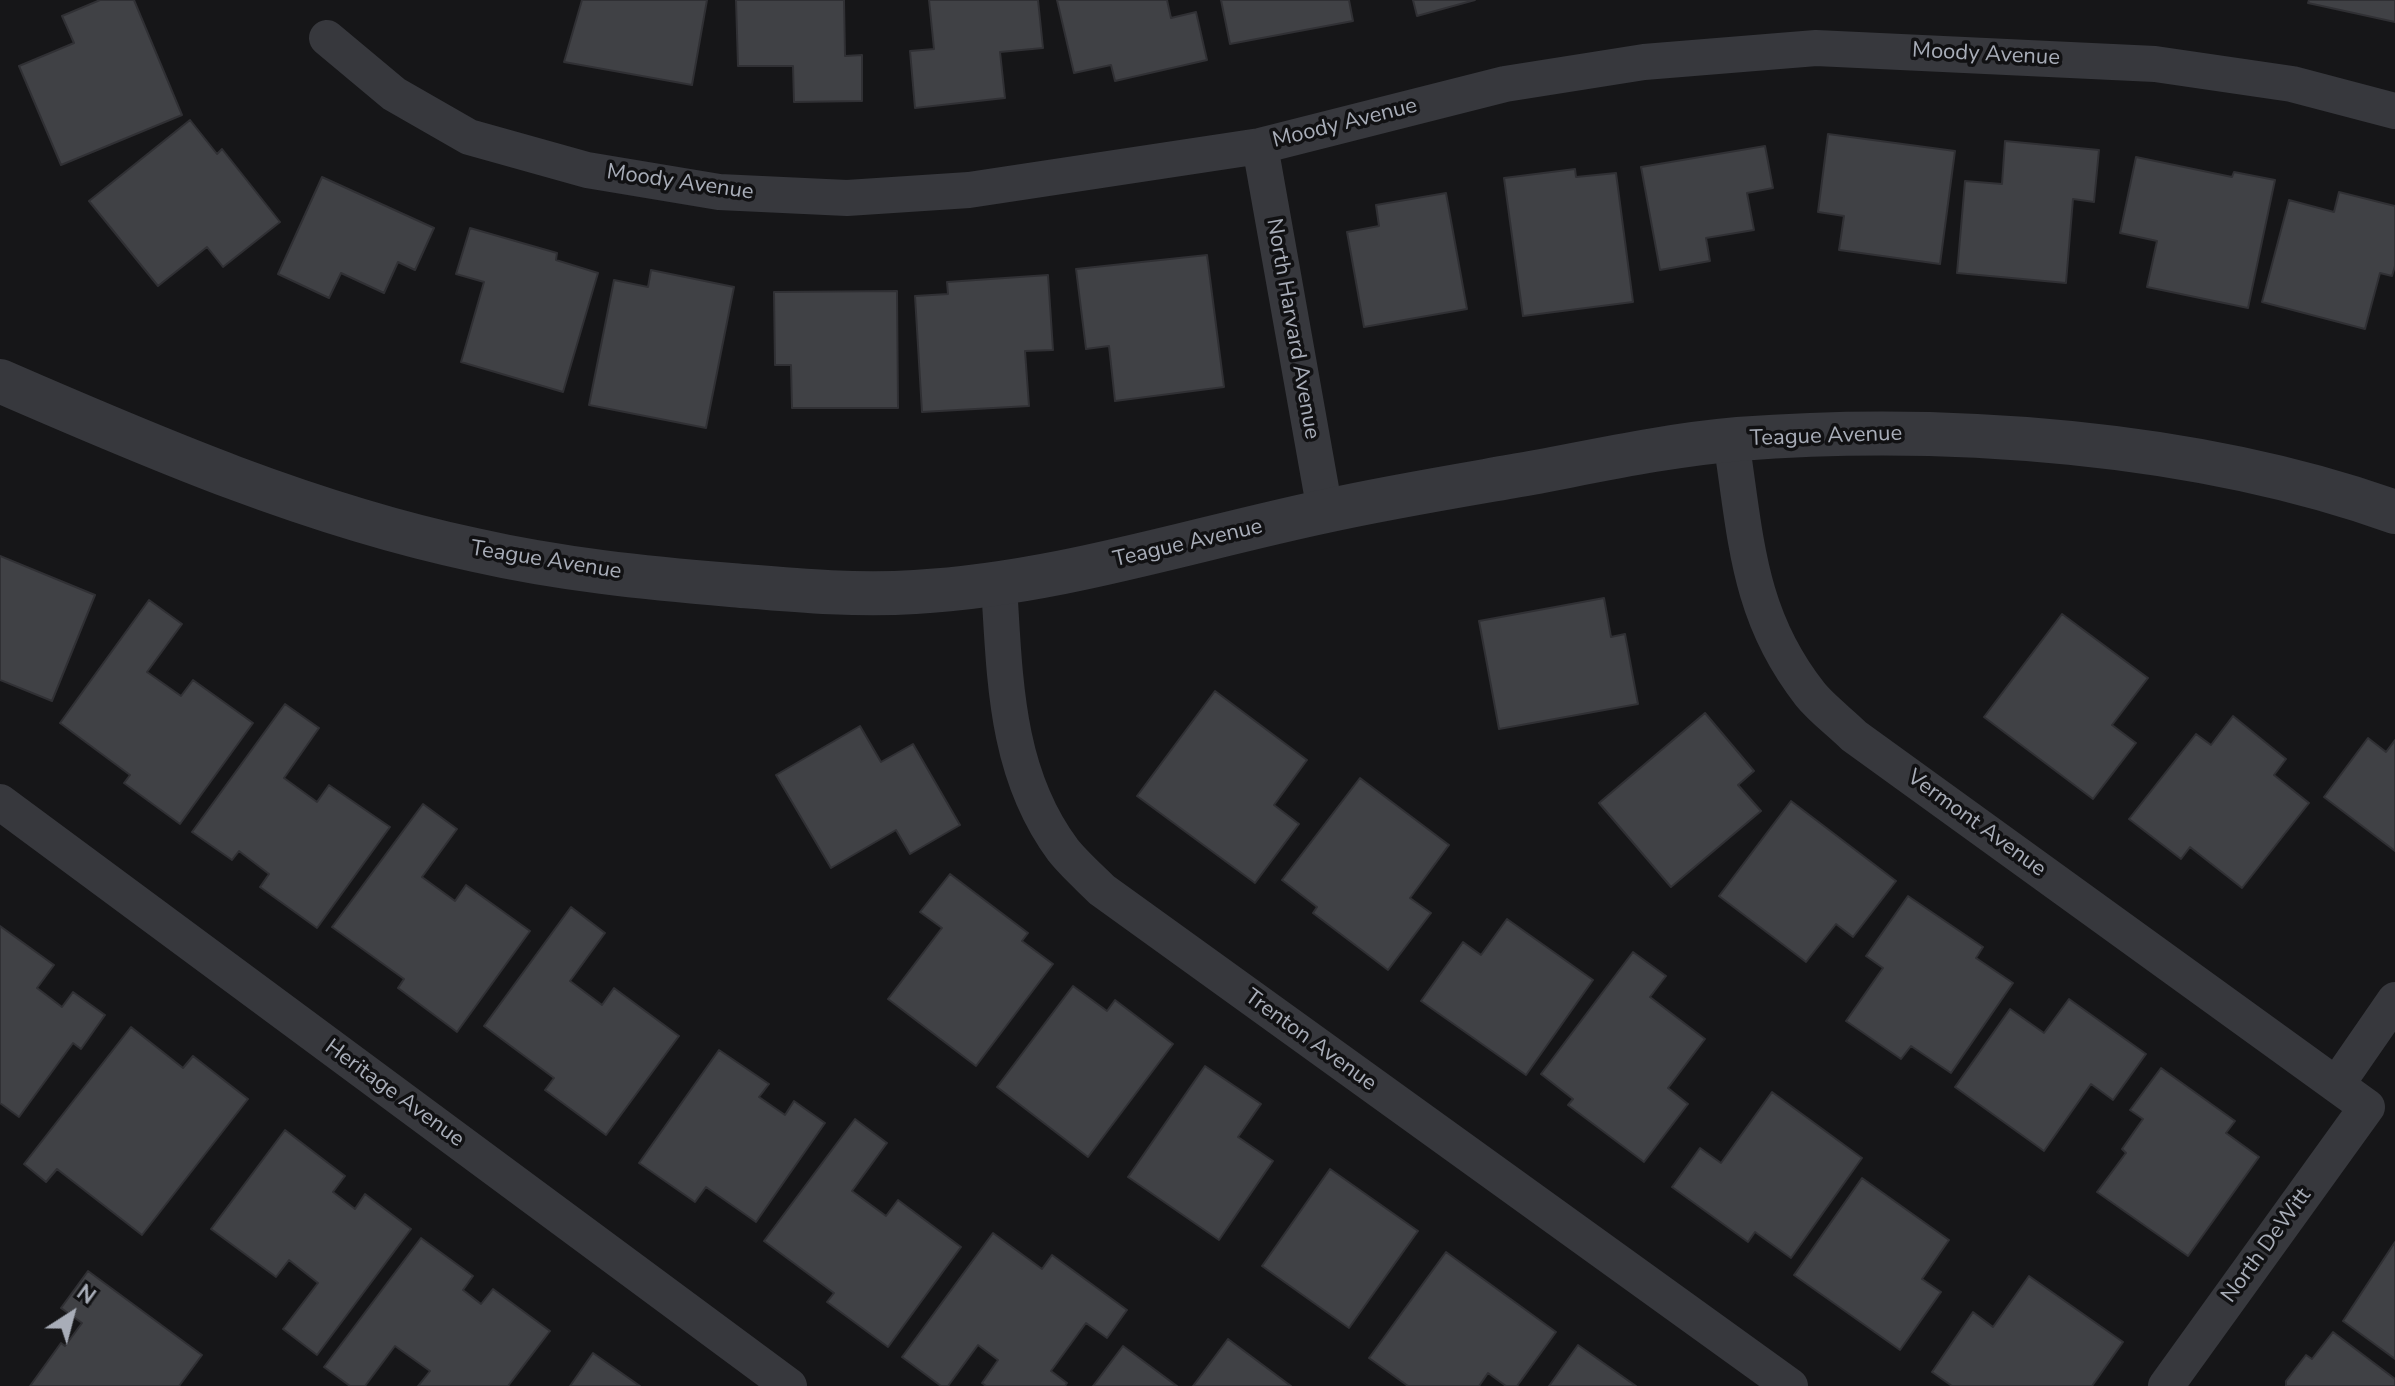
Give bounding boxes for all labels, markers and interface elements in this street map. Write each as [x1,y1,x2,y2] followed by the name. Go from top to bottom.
[1911,38,2061,72] street label: Moody Avenue
[1270,93,1420,155] street label: Moody Avenue
[605,160,755,206] street label: Moody Avenue
[1260,217,1324,441] street label: North Harvard Avenue
[1749,421,1903,453] street label: Teague Avenue
[1111,514,1265,574] street label: Teague Avenue
[469,536,623,586] street label: Teague Avenue
[1901,765,2051,883] street label: Vermont Avenue
[1239,984,1381,1098] street label: Trenton Avenue
[319,1035,469,1153] street label: Heritage Avenue
[2217,1184,2317,1308] street label: North DeWitt
[32,1274,112,1354] north arrow
[71,1278,102,1312] text: N

